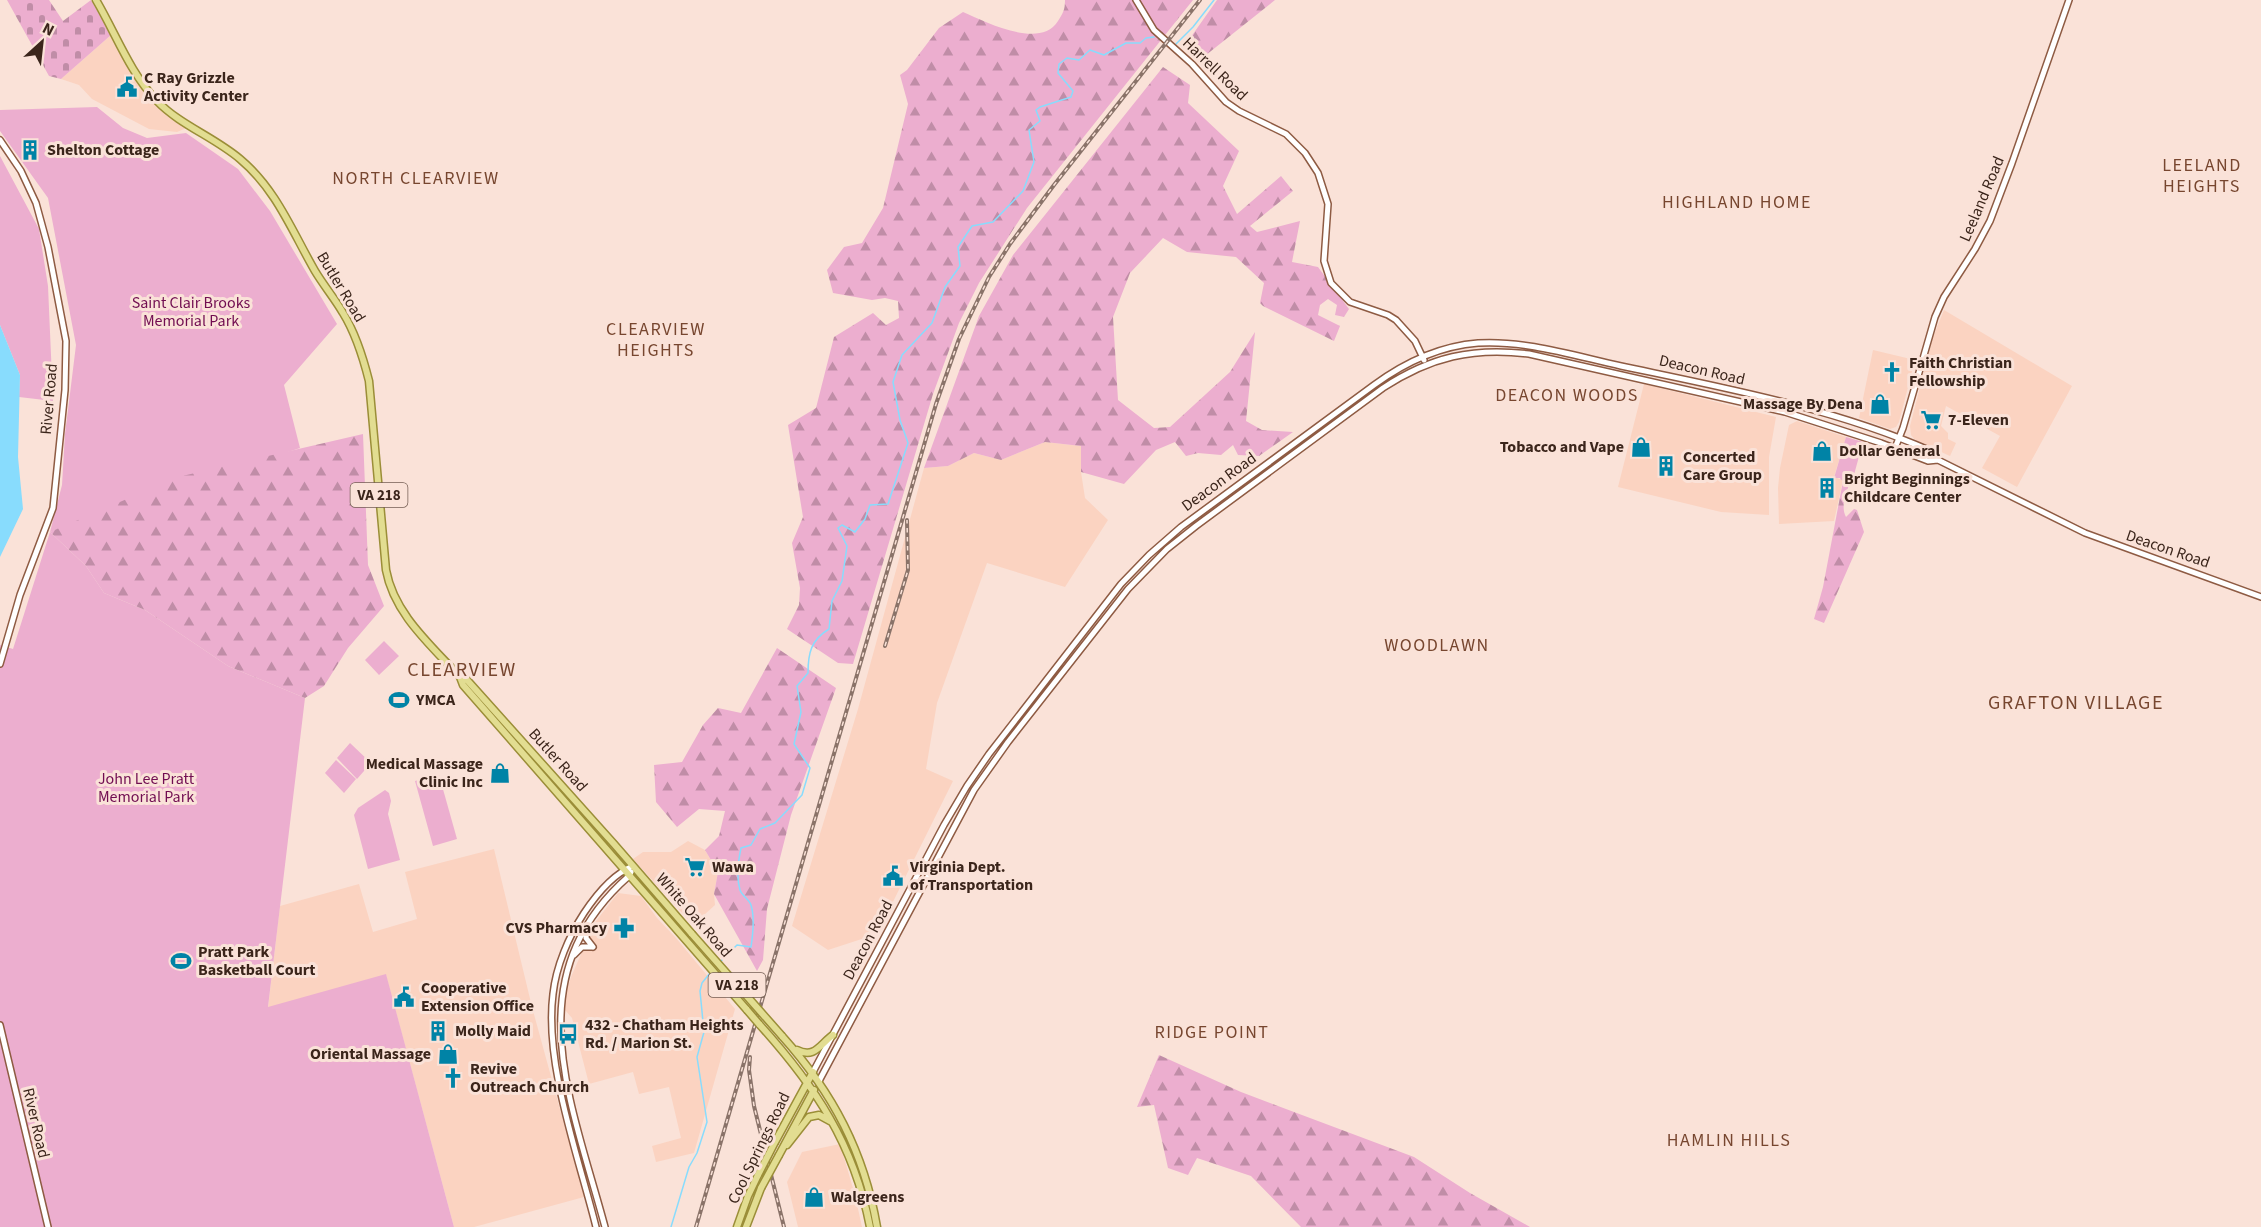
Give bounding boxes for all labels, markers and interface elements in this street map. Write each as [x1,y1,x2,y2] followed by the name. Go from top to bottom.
[12,12,72,72] north arrow
[39,17,58,42] text: N
[1177,32,1253,106] street label: Harrell Road
[143,67,249,107] place label: C Ray Grizzle Activity Center
[115,75,139,99] public building icon: C Ray Grizzle Activity Center
[18,138,42,162] building icon: Shelton Cottage
[47,139,159,161] place label: Shelton Cottage
[1954,153,2010,245] street label: Leeland Road
[2162,153,2242,199] district label: LEELAND HEIGHTS
[332,166,500,191] district label: NORTH CLEARVIEW
[1662,190,1812,215] district label: HIGHLAND HOME
[311,248,371,326] street label: Butler Road
[132,292,251,332] park label: Saint Clair Brooks Memorial Park
[606,317,706,363] district label: CLEARVIEW HEIGHTS
[1657,349,1747,391] street label: Deacon Road
[1909,352,2012,392] place label: Faith Christian Fellowship
[1880,360,1904,384] church icon: Faith Christian Fellowship
[35,362,63,436] street label: River Road
[1495,383,1639,408] district label: DEACON WOODS
[1868,392,1892,416] shop icon: Massage By Dena
[1743,393,1863,415] place label: Massage By Dena
[1919,408,1943,432] supermarket icon: 7-Eleven
[1948,409,2009,431] place label: 7-Eleven
[1629,435,1653,459] shop icon: Tobacco and Vape
[1500,436,1624,458] place label: Tobacco and Vape
[1810,439,1834,463] shop icon: Dollar General
[1839,440,1940,462] place label: Dollar General
[1683,446,1762,486] place label: Concerted Care Group
[1177,447,1261,517] street label: Deacon Road
[1654,454,1678,478] building icon: Concerted Care Group
[1844,468,1970,508] place label: Bright Beginnings Childcare Center
[1815,476,1839,500] building icon: Bright Beginnings Childcare Center
[350,483,407,507] road number: VA 218
[2123,524,2213,574] street label: Deacon Road
[1384,633,1490,658] district label: WOODLAWN
[407,656,517,684] district label: CLEARVIEW
[387,688,411,712] sports icon: YMCA
[415,689,456,711] place label: YMCA
[1988,689,2164,717] district label: GRAFTON VILLAGE
[524,723,592,797] street label: Butler Road
[366,753,483,793] place label: Medical Massage Clinic Inc
[488,761,512,785] shop icon: Medical Massage Clinic Inc
[98,768,195,808] park label: John Lee Pratt Memorial Park
[683,855,707,879] supermarket icon: Wawa
[712,856,754,878] place label: Wawa
[909,856,1033,896] place label: Virginia Dept. of Transportation
[881,864,905,888] public building icon: Virginia Dept. of Transportation
[651,868,737,962] street label: White Oak Road
[838,896,898,984] street label: Deacon Road
[612,916,636,940] pharmacy icon: CVS Pharmacy
[506,917,608,939] place label: CVS Pharmacy
[198,941,315,981] place label: Pratt Park Basketball Court
[169,949,193,973] sports icon: Pratt Park Basketball Court
[708,973,766,997] road number: VA 218
[421,977,534,1017] place label: Cooperative Extension Office
[392,985,416,1009] public building icon: Cooperative Extension Office
[585,1014,743,1054] place label: 432 - Chatham Heights Rd. / Marion St.
[426,1019,450,1043] building icon: Molly Maid
[455,1020,531,1042] place label: Molly Maid
[1155,1020,1269,1045] district label: RIDGE POINT
[556,1022,580,1046] bus stop icon: 432 - Chatham Heights Rd. / Marion St.
[436,1042,460,1066] shop icon: Oriental Massage
[310,1043,431,1065] place label: Oriental Massage
[470,1058,589,1098] place label: Revive Outreach Church
[441,1066,465,1090] church icon: Revive Outreach Church
[17,1086,55,1160] street label: River Road
[722,1088,796,1208] street label: Cool Springs Road
[1667,1128,1791,1153] district label: HAMLIN HILLS
[802,1185,826,1209] shop icon: Walgreens
[831,1186,904,1208] place label: Walgreens

